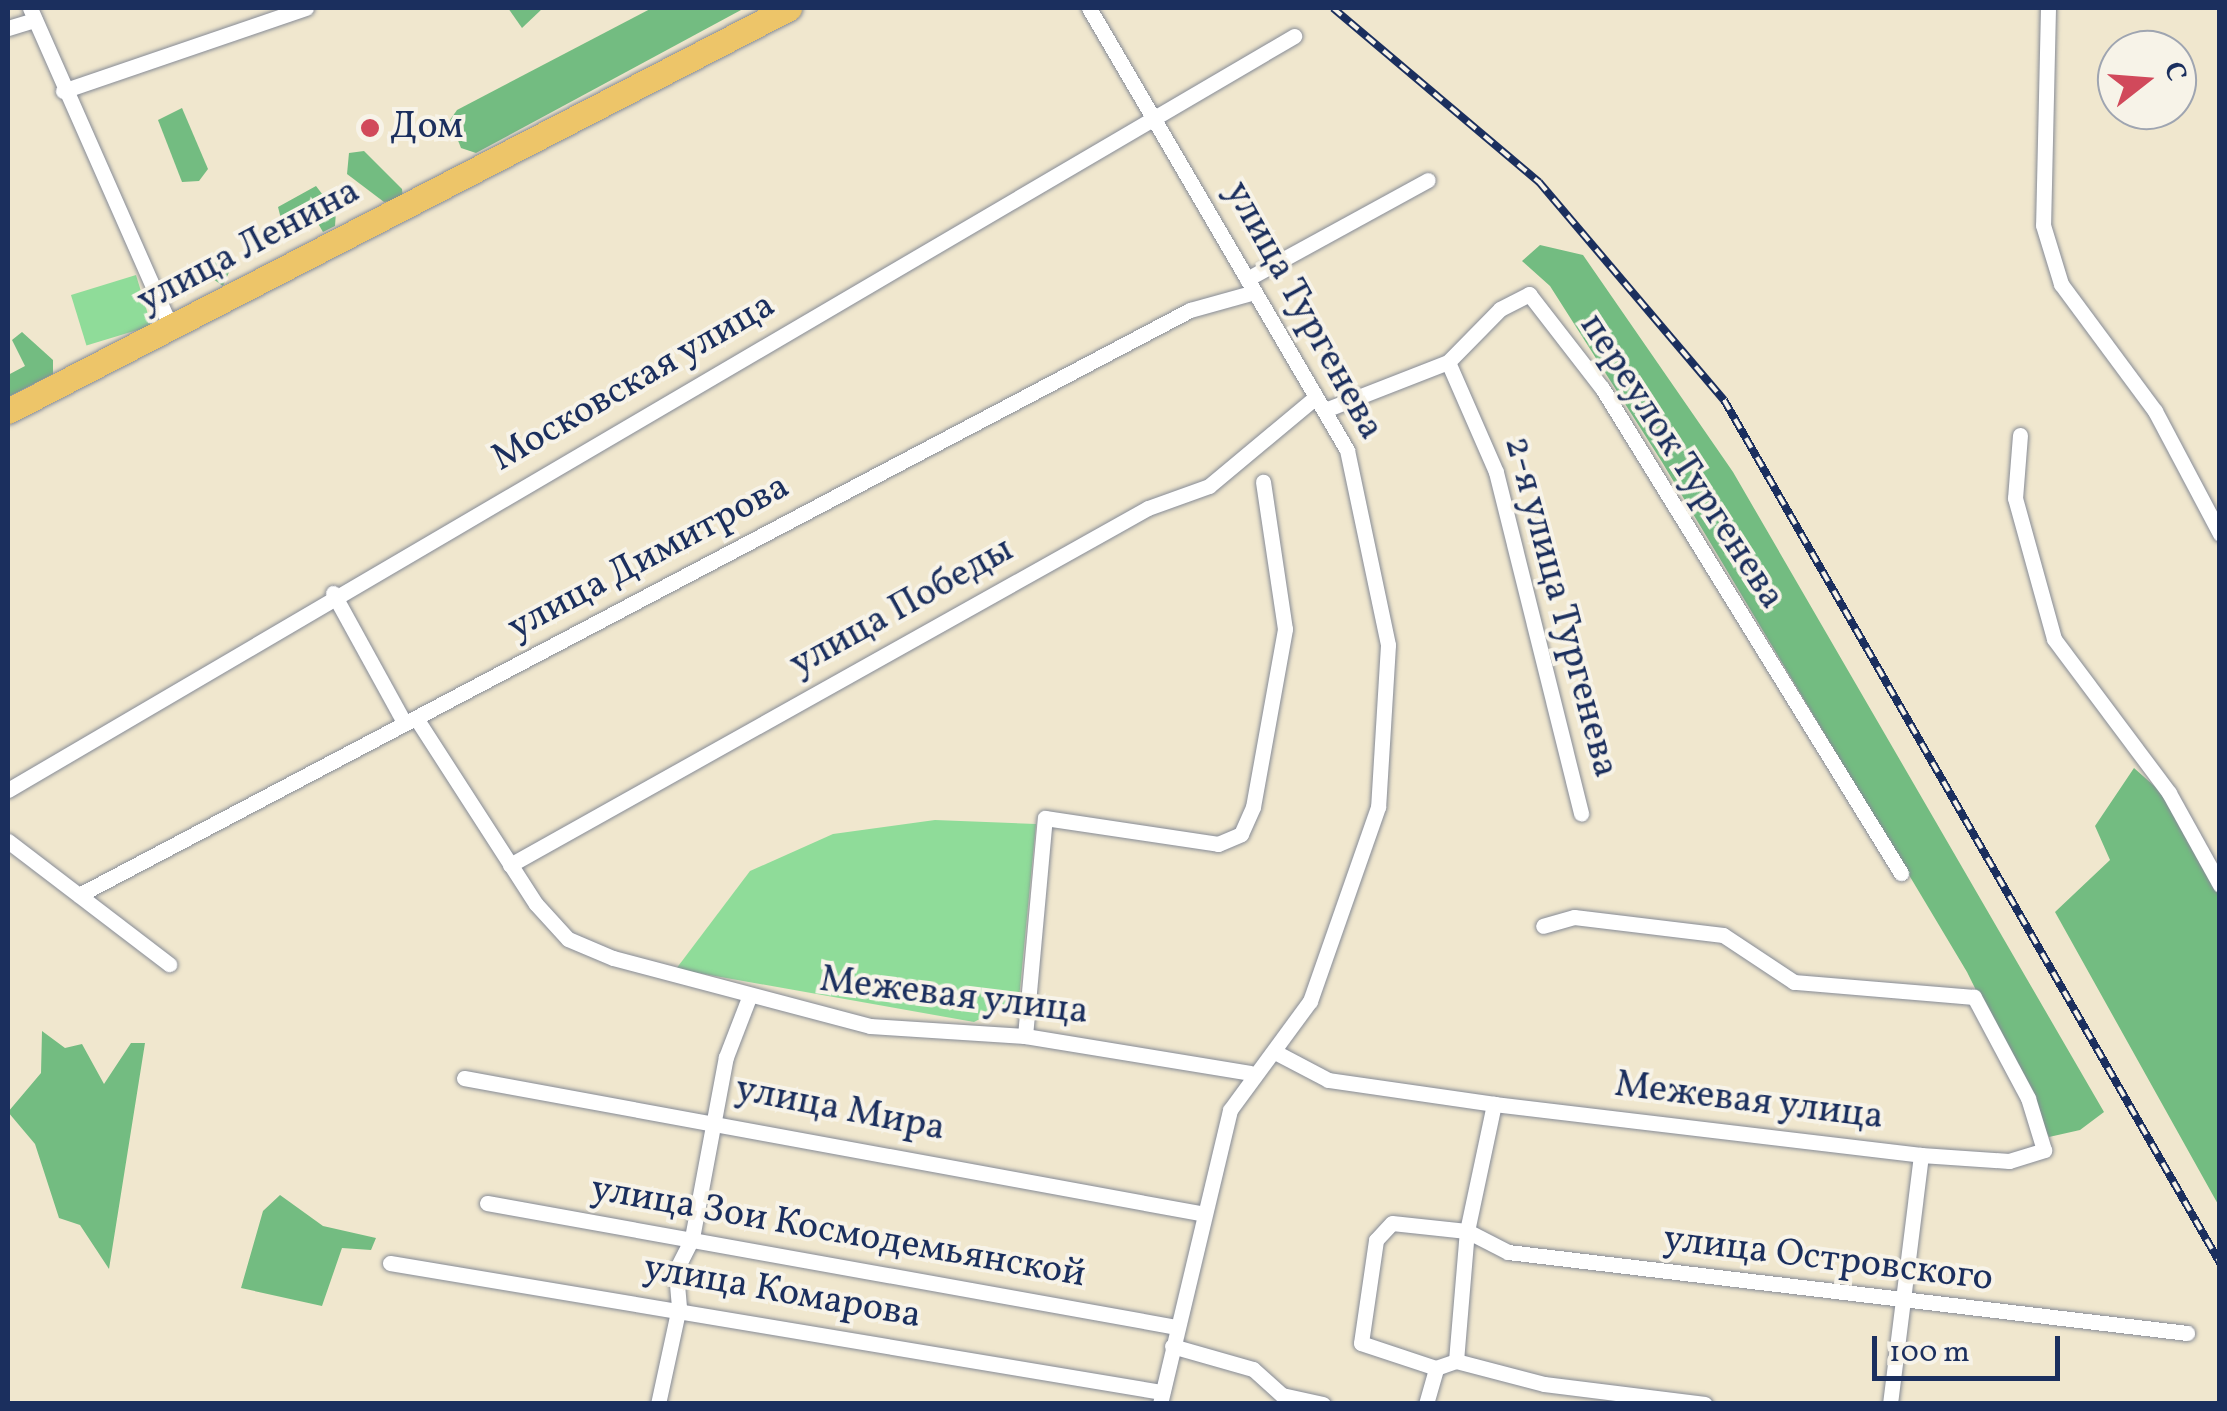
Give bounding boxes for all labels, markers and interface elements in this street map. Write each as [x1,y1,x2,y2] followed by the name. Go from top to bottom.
[2097,30,2197,130] north arrow
[2153,57,2196,86] text: С
[390,105,463,151] place label: Дом
[359,117,381,139] marker: Дом
[130,169,368,325] street label: улица Ленина
[1213,173,1393,449] street label: улица Тургенева
[484,283,784,483] street label: Московская улица
[1568,305,1794,619] street label: переулок Тургенева
[1492,430,1628,784] street label: 2-я улица Тургенева
[500,465,798,651] street label: улица Димитрова
[782,528,1022,688] street label: улица Победы
[816,958,1092,1036] street label: Межевая улица
[1611,1063,1887,1141] street label: Межевая улица
[731,1067,949,1153] street label: улица Мира
[587,1167,1089,1299] street label: улица Зои Космодемьянской
[1660,1217,1996,1303] street label: улица Островского
[640,1246,924,1340] street label: улица Комарова
[1877,1316,2064,1378] scale bar
[1889,1332,1970,1374] text: 100 m

